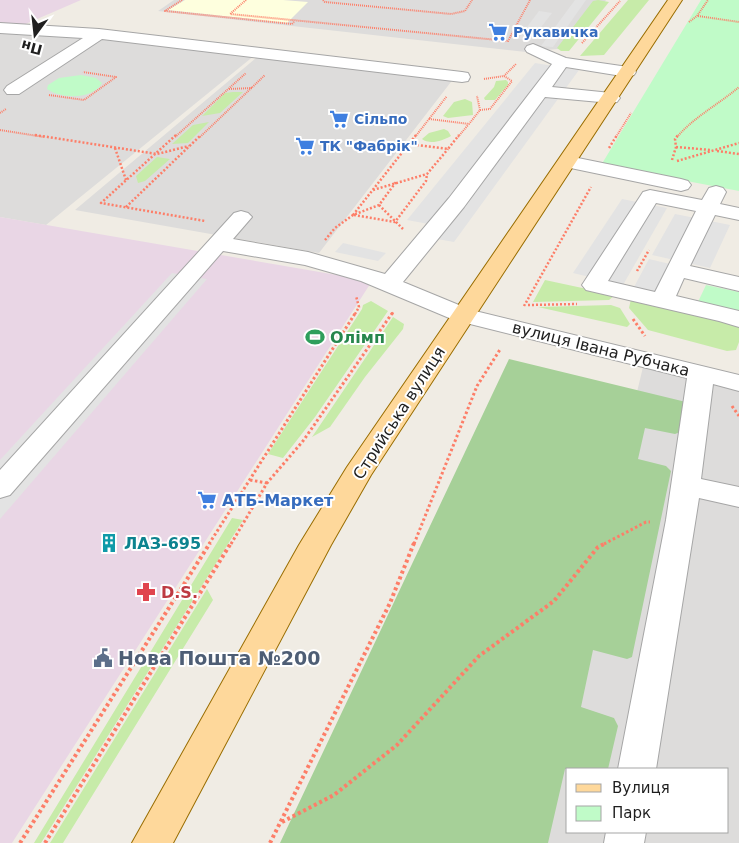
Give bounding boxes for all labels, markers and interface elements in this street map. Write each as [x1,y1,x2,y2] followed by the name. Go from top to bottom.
[10,10,60,60] north arrow
[487,21,509,43] supermarket icon: Рукавичка
[513,24,599,40] place label: Рукавичка
[19,37,44,58] text: Пн
[328,108,350,130] supermarket icon: Сільпо
[354,111,408,127] place label: Сільпо
[294,135,316,157] supermarket icon: ТК "Фабрік"
[320,138,418,154] place label: ТК "Фабрік"
[510,318,692,380] street label: вулиця Івана Рубчака
[304,326,326,348] sports icon: Олімп
[330,328,385,347] place label: Олімп
[349,343,449,483] street label: Стрийська вулиця
[196,489,218,511] supermarket icon: АТБ-Маркет
[222,491,334,510] place label: АТБ-Маркет
[98,532,120,554] building icon: ЛАЗ-695
[124,534,201,553] place label: ЛАЗ-695
[135,581,157,603] pharmacy icon: D.S.
[161,583,198,602] place label: D.S.
[92,647,114,669] public building icon: Нова Пошта №200
[118,647,321,669] place label: Нова Пошта №200
[566,768,729,833] legend
[612,779,670,797] text: Вулиця
[612,804,651,822] text: Парк

